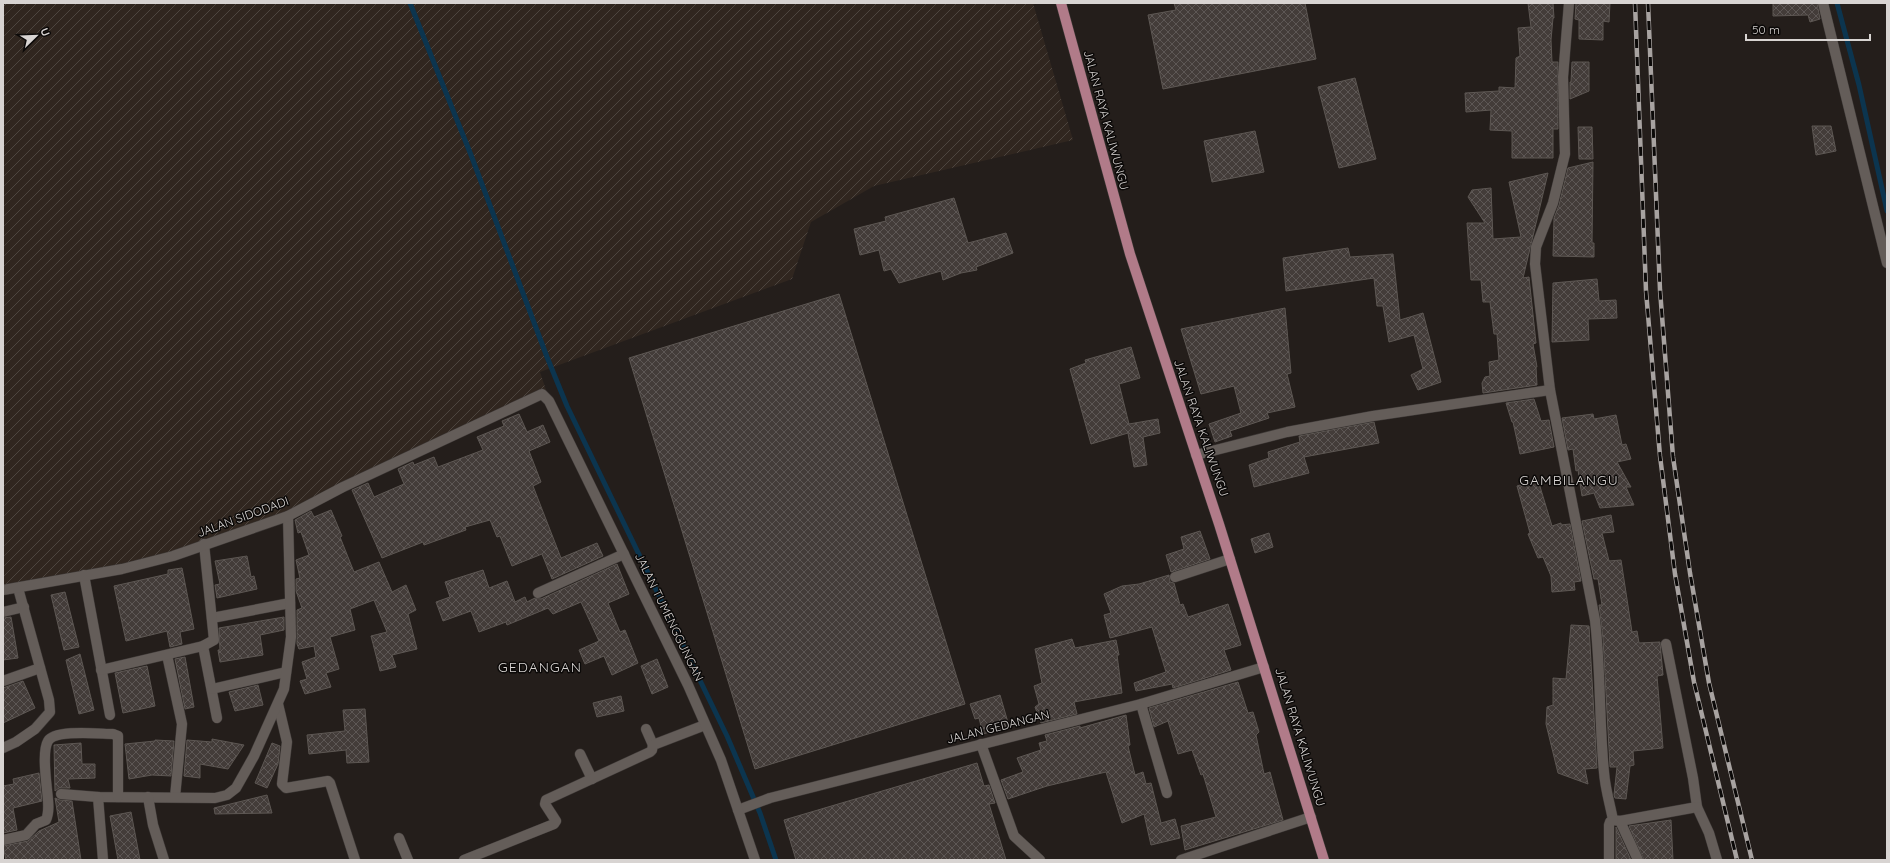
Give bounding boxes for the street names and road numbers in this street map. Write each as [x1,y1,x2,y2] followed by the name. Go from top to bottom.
[1081,48,1132,191] street label: JALAN RAYA KALIWUNGU
[1171,357,1232,498] street label: JALAN RAYA KALIWUNGU
[195,493,291,540] street label: JALAN SIDODADI
[632,550,707,683] street label: JALAN TUMENGGUNGAN
[1272,666,1329,808] street label: JALAN RAYA KALIWUNGU
[945,706,1051,747] street label: JALAN GEDANGAN

